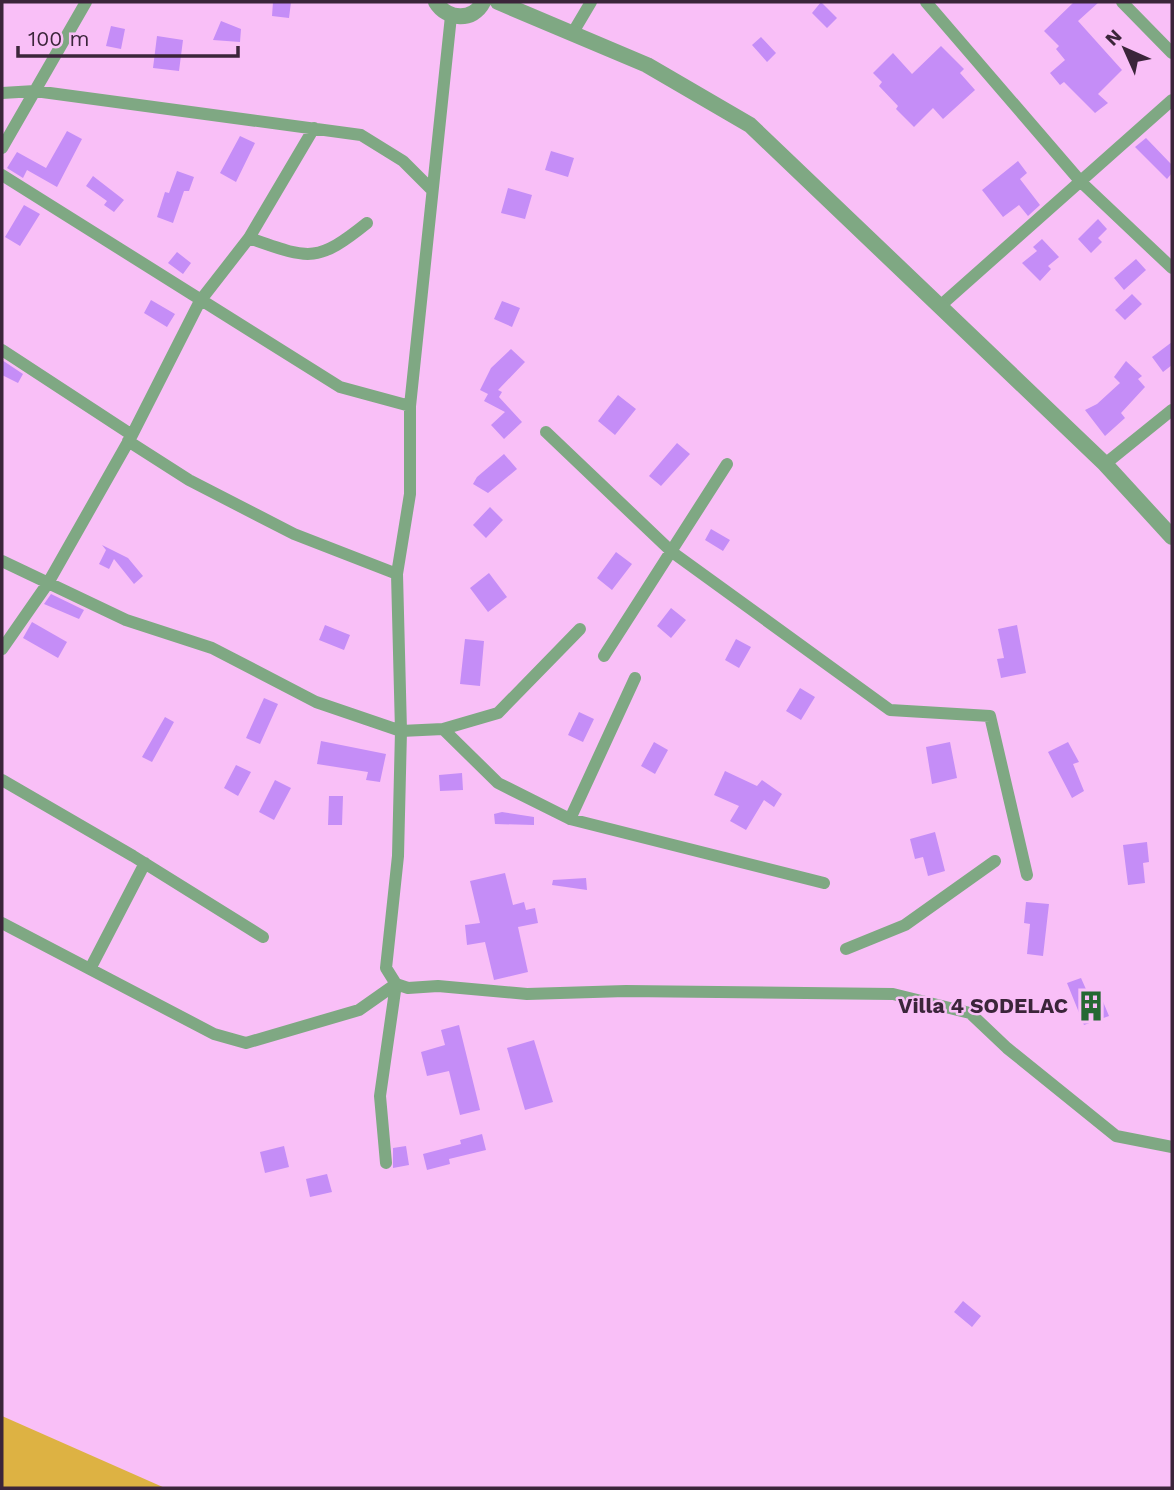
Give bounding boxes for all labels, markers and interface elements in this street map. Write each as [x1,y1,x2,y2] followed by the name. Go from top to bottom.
[18,14,238,58] scale bar
[1090,14,1160,84] north arrow
[1100,24,1126,50] text: N
[28,26,90,51] text: 100 m
[1074,989,1108,1023] building icon: Villa 4 SODELAC
[898,993,1068,1018] place label: Villa 4 SODELAC

